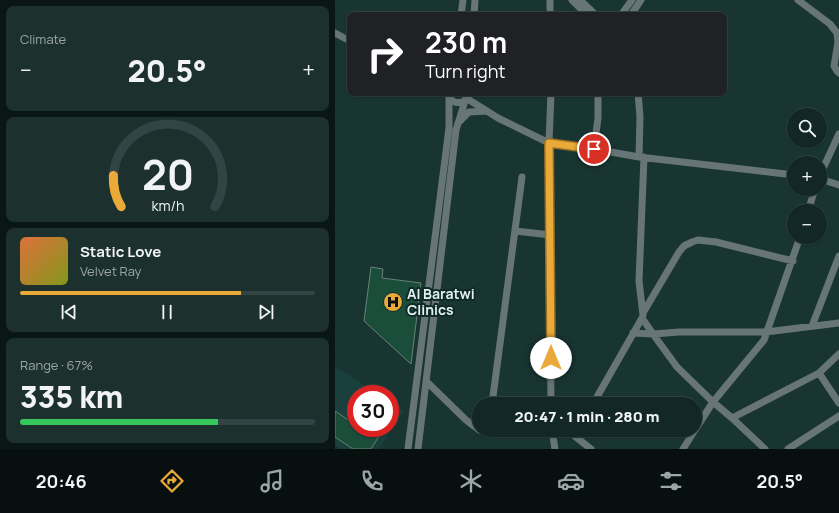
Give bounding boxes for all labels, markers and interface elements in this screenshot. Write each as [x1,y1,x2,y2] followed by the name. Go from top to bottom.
[425,23,507,61] text: 230 m
[359,28,411,80] icon: right
[20,30,66,48] text: Climate
[128,50,207,91] text: 20.5°
[20,55,32,85] text: −
[302,55,315,85] text: +
[425,59,506,83] text: Turn right
[787,108,827,244] map controls
[787,108,827,148] button: search
[577,132,611,166] pin
[583,138,605,160] icon: arrive
[141,146,194,202] text: 20
[787,156,827,196] button: +
[151,196,184,215] text: km/h
[787,204,827,244] button: −
[80,241,161,262] text: Static Love
[80,262,141,280] text: Velvet Ray
[407,284,475,319] place label: Al Baratwi Clinics
[382,291,404,313] hospital icon: Al Baratwi Clinics
[58,301,80,323] icon: previous
[156,301,178,323] icon: pause
[255,301,277,323] icon: next
[530,337,572,379] position arrow
[20,356,93,374] text: Range · 67%
[20,376,123,417] text: 335 km
[347,385,399,437] speed limit sign: 30
[514,406,660,427] text: 20:47 · 1 min · 280 m
[158,467,186,495] icon: directions
[258,467,286,495] icon: music
[358,467,386,495] icon: phone
[457,467,485,495] icon: climate
[557,467,585,495] icon: car
[657,467,685,495] icon: filters
[36,469,87,493] text: 20:46
[756,469,803,493] text: 20.5°

